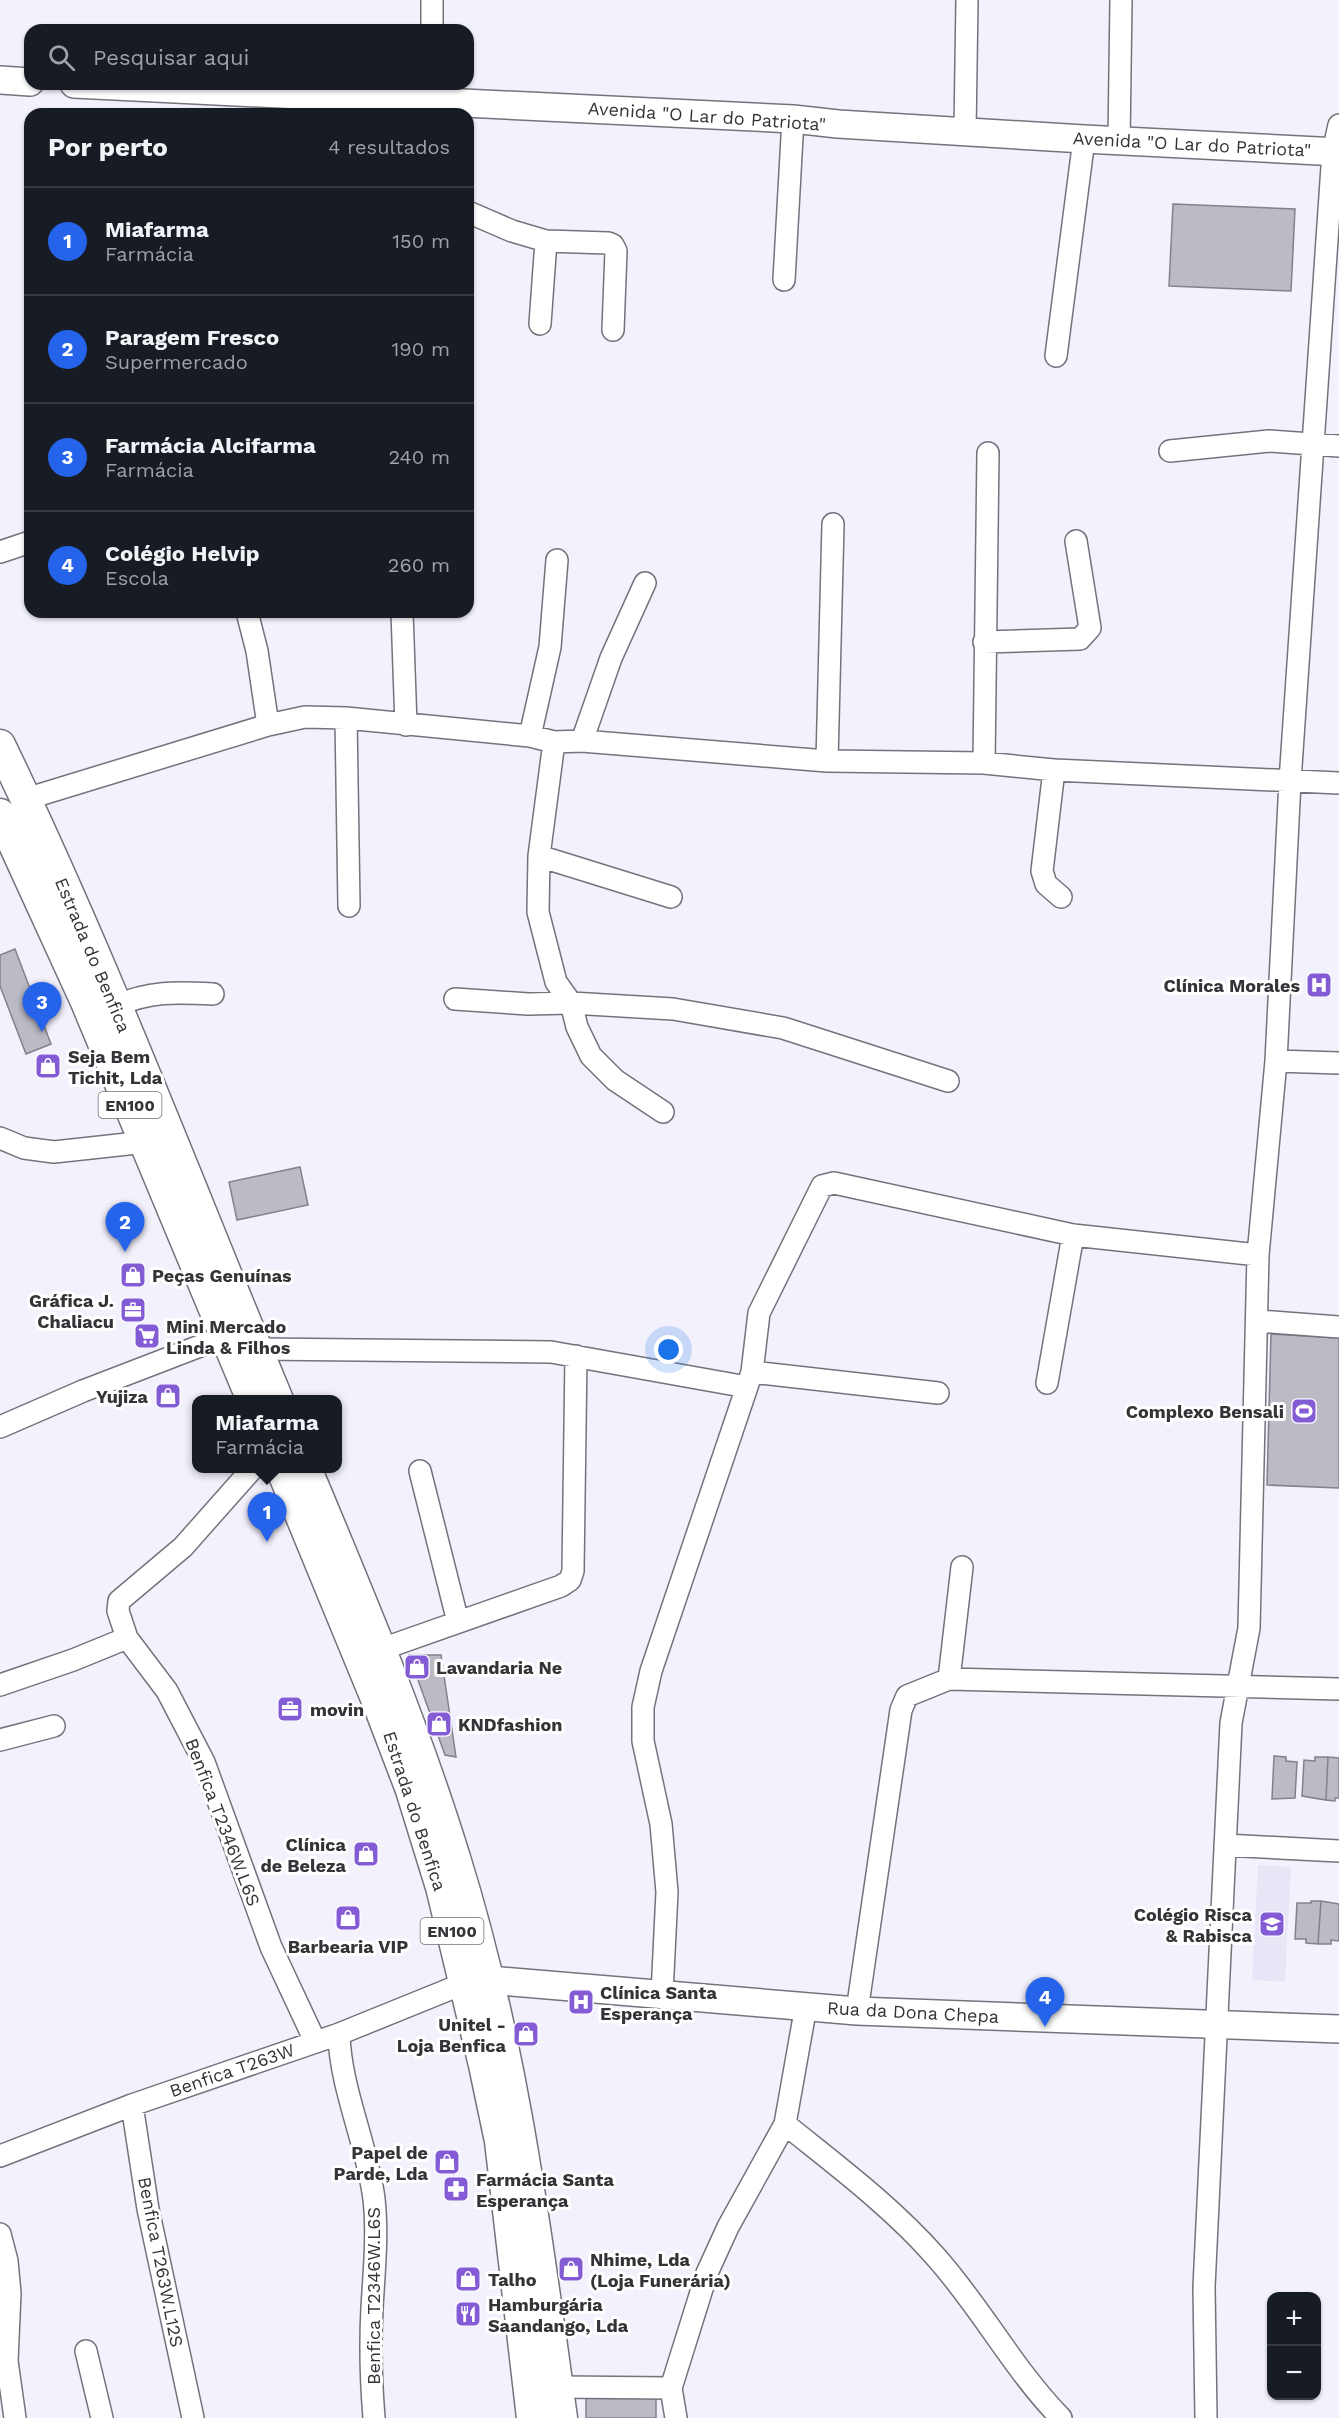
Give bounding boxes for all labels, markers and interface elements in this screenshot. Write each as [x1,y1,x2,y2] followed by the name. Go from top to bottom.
[24,24,474,90] search box
[45,41,78,74] icon: search
[93,45,249,70] text: Pesquisar aqui
[587,97,827,135] street label: Avenida "O Lar do Patriota"
[1072,127,1312,161] street label: Avenida "O Lar do Patriota"
[48,132,168,162] text: Por perto
[328,135,450,159] text: 4 resultados
[105,217,209,242] text: Miafarma
[63,229,72,253] text: 1
[392,229,450,253] text: 150 m
[105,242,194,266] text: Farmácia
[105,325,279,350] text: Paragem Fresco
[62,337,73,361] text: 2
[392,337,450,361] text: 190 m
[105,350,248,374] text: Supermercado
[105,433,316,458] text: Farmácia Alcifarma
[62,445,73,469] text: 3
[388,445,450,469] text: 240 m
[105,458,194,482] text: Farmácia
[105,541,260,566] text: Colégio Helvip
[61,553,74,577] text: 4
[388,553,450,577] text: 260 m
[105,566,169,590] text: Escola
[51,874,135,1036] street label: Estrada do Benfica
[1304,970,1334,1000] hospital icon: Clínica Morales
[1164,975,1300,996] place label: Clínica Morales
[22,982,62,1032] pin: 3
[68,1046,163,1088] place label: Seja Bem Tichit, Lda
[33,1051,63,1081] shop icon: Seja Bem Tichit, Lda
[98,1092,162,1118] road number: EN100
[106,1202,144,1252] pin: 2
[118,1260,148,1290] shop icon: Peças Genuínas
[152,1265,292,1286] place label: Peças Genuínas
[29,1290,114,1332] place label: Gráfica J. Chaliacu
[118,1295,148,1325] office icon: Gráfica J. Chaliacu
[166,1316,291,1358] place label: Mini Mercado Linda & Filhos
[132,1321,162,1351] supermarket icon: Mini Mercado Linda & Filhos
[654,1335,683,1364] your location
[153,1381,183,1411] shop icon: Yujiza
[96,1386,149,1407] place label: Yujiza
[192,1395,342,1473] popup
[1289,1396,1319,1426] sports icon: Complexo Bensali
[1126,1401,1284,1422] place label: Complexo Bensali
[215,1410,319,1435] text: Miafarma
[215,1435,304,1459] text: Farmácia
[248,1492,286,1542] pin: 1
[402,1652,432,1682] shop icon: Lavandaria Ne
[436,1657,562,1678] place label: Lavandaria Ne
[275,1694,305,1724] office icon: movin
[310,1699,364,1720] place label: movin
[424,1709,454,1739] shop icon: KNDfashion
[458,1714,562,1735] place label: KNDfashion
[379,1729,451,1893] street label: Estrada do Benfica
[181,1735,265,1909] street label: Benfica T2346W.L6S
[260,1834,347,1876] place label: Clínica de Beleza
[351,1839,381,1869] shop icon: Clínica de Beleza
[333,1903,363,1933] shop icon: Barbearia VIP
[1134,1904,1253,1946] place label: Colégio Risca & Rabisca
[1257,1909,1287,1939] school or university icon: Colégio Risca & Rabisca
[420,1918,484,1944] road number: EN100
[288,1936,408,1957] place label: Barbearia VIP
[1026,1978,1064,2027] pin: 4
[600,1982,717,2024] place label: Clínica Santa Esperança
[566,1987,596,2017] hospital icon: Clínica Santa Esperança
[826,1997,1000,2027] street label: Rua da Dona Chepa
[397,2014,507,2056] place label: Unitel - Loja Benfica
[511,2019,541,2049] shop icon: Unitel - Loja Benfica
[167,2039,297,2101] street label: Benfica T263W
[333,2142,429,2184] place label: Papel de Parde, Lda
[432,2147,462,2177] shop icon: Papel de Parde, Lda
[476,2169,615,2211] place label: Farmácia Santa Esperança
[441,2174,471,2204] pharmacy icon: Farmácia Santa Esperança
[134,2175,188,2349] street label: Benfica T263W.L12S
[363,2207,384,2385] street label: Benfica T2346W.L6S
[590,2249,731,2291] place label: Nhime, Lda (Loja Funerária)
[556,2254,586,2284] shop icon: Nhime, Lda (Loja Funerária)
[453,2264,483,2294] shop icon: Talho
[488,2269,537,2290] place label: Talho
[1267,2292,1321,2400] map controls
[1267,2292,1321,2346] button: +
[488,2294,629,2336] place label: Hamburgária Saandango, Lda
[453,2299,483,2329] restaurant icon: Hamburgária Saandango, Lda
[1267,2346,1321,2400] button: −

